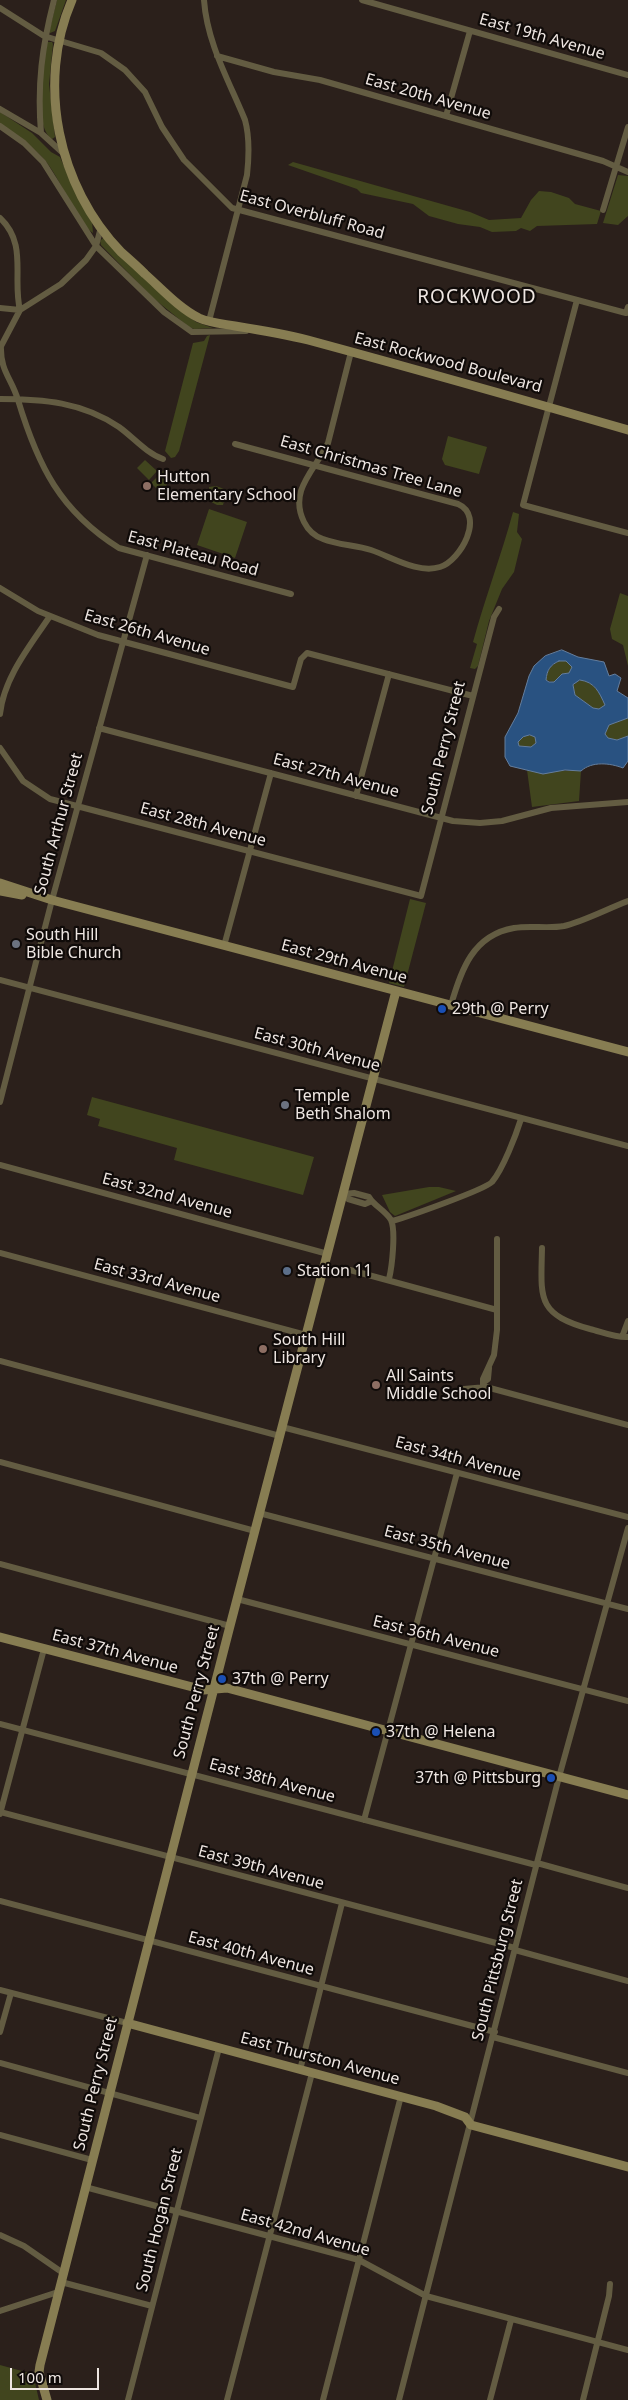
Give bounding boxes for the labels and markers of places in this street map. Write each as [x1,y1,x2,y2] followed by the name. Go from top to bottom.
[157,467,296,505] place label: Hutton Elementary School
[141,480,153,492] marker: Hutton Elementary School
[26,925,121,963] place label: South Hill Bible Church
[10,938,22,950] marker: South Hill Bible Church
[452,999,549,1019] place label: 29th @ Perry
[436,1003,448,1015] marker: 29th @ Perry
[295,1086,391,1124] place label: Temple Beth Shalom
[279,1099,291,1111] marker: Temple Beth Shalom
[297,1261,372,1281] place label: Station 11
[281,1265,293,1277] marker: Station 11
[273,1330,345,1368] place label: South Hill Library
[257,1343,269,1355] marker: South Hill Library
[386,1366,491,1404] place label: All Saints Middle School
[370,1379,382,1391] marker: All Saints Middle School
[232,1669,329,1689] place label: 37th @ Perry
[216,1673,228,1685] marker: 37th @ Perry
[386,1722,496,1742] place label: 37th @ Helena
[370,1726,382,1738] marker: 37th @ Helena
[415,1768,541,1788] place label: 37th @ Pittsburg
[545,1772,557,1784] marker: 37th @ Pittsburg

